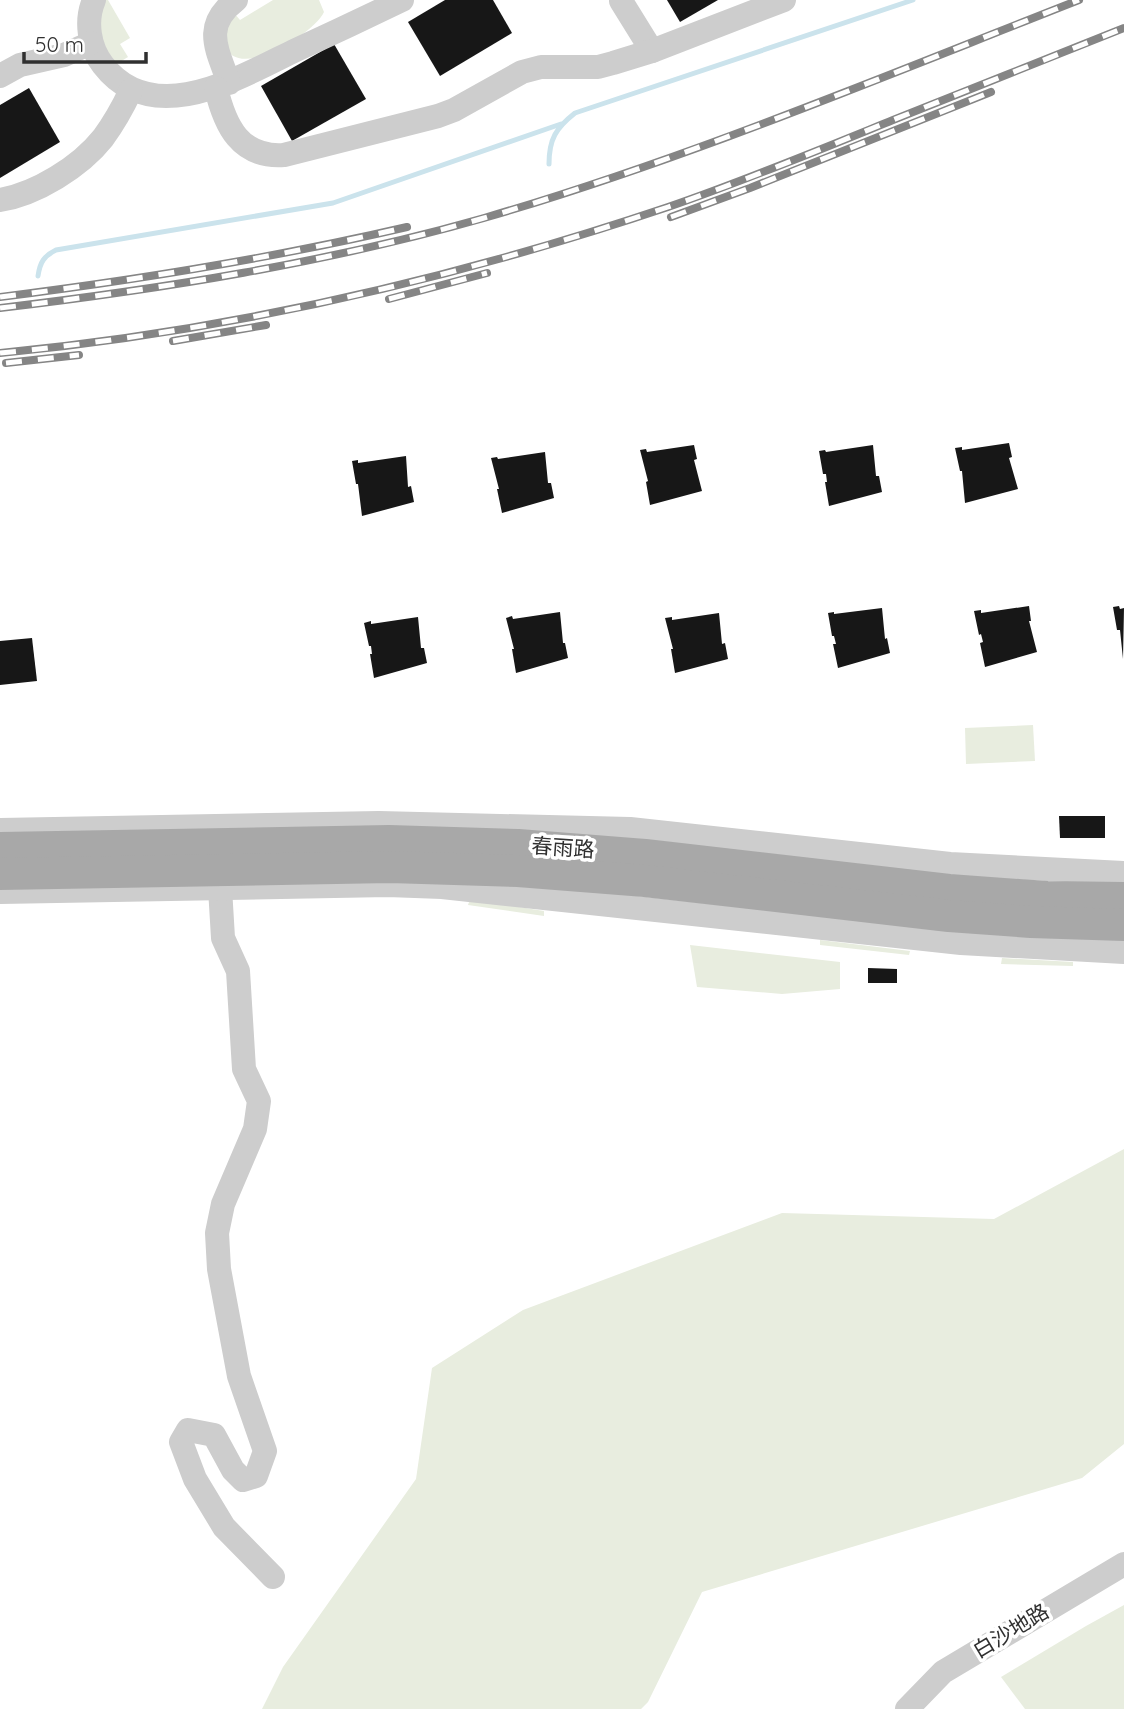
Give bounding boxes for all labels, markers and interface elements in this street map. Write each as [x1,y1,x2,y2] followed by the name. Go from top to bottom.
[24,21,147,65] scale bar
[35,31,84,57] text: 50 m
[531,832,595,862] street label: 春雨路
[968,1597,1053,1663] street label: 白沙地路

